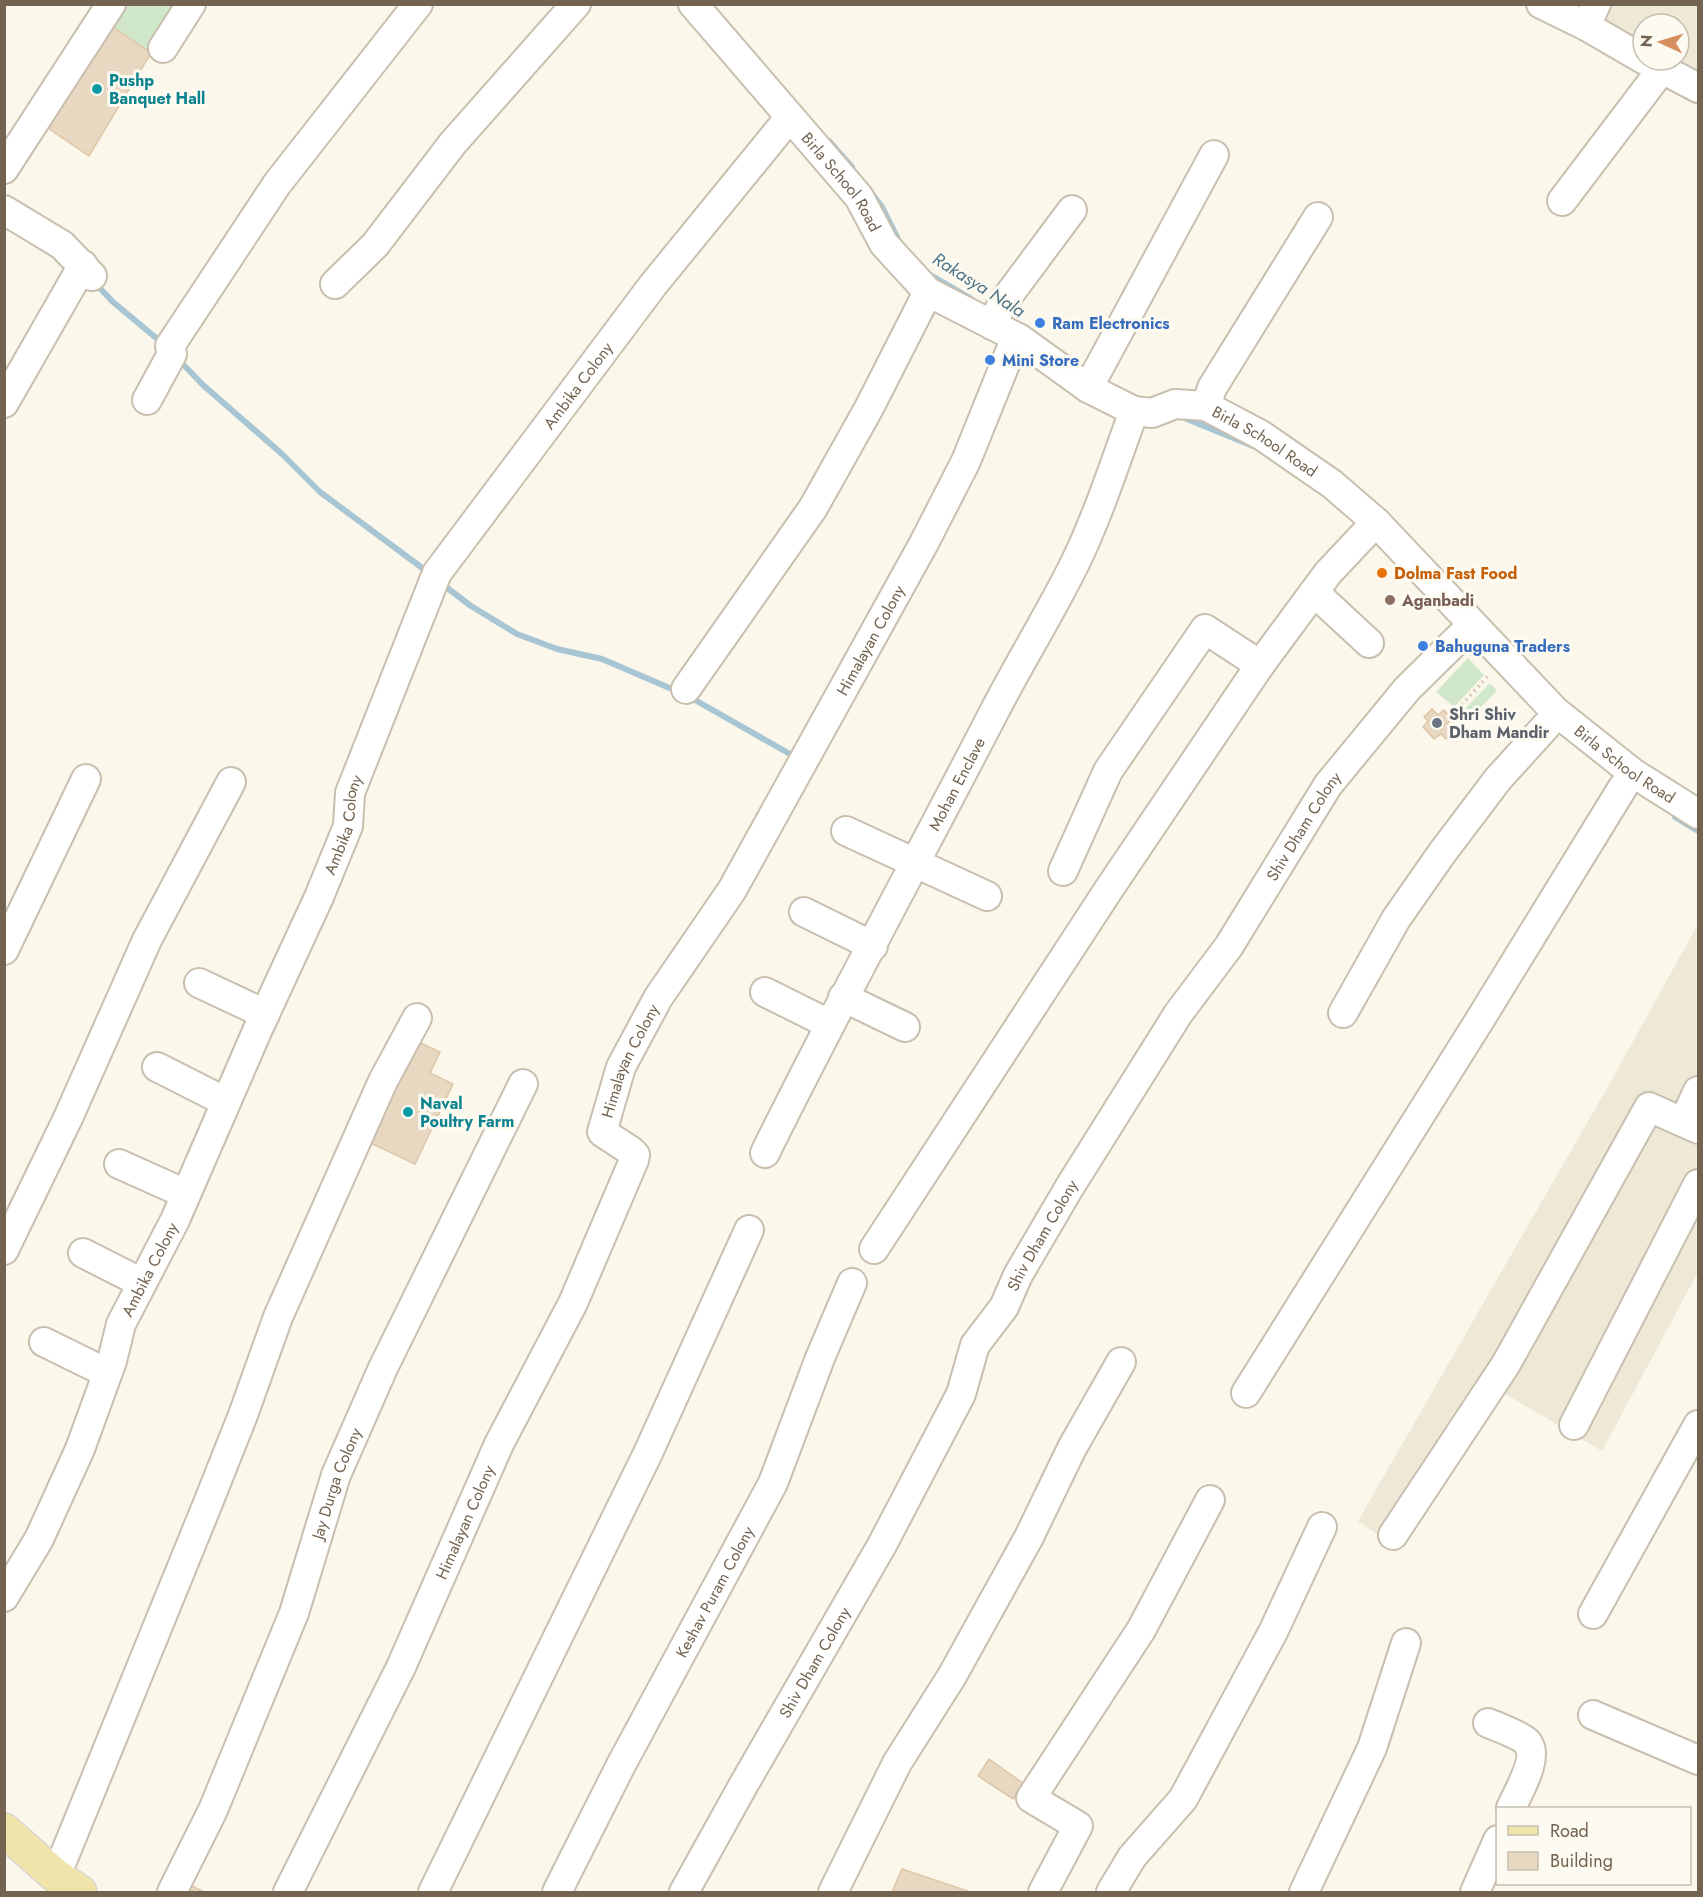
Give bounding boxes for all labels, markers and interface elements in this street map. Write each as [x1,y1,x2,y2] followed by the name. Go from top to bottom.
[1631,12,1691,72] north arrow
[1635,34,1658,48] text: N
[109,69,205,110] place label: Pushp Banquet Hall
[90,82,104,96] marker: Pushp Banquet Hall
[796,127,886,236] street label: Birla School Road
[928,246,1030,324] water label: Rakasya Nala
[1052,312,1170,335] place label: Ram Electronics
[1033,316,1047,330] marker: Ram Electronics
[538,337,619,434] street label: Ambika Colony
[1002,349,1079,372] place label: Mini Store
[983,353,997,367] marker: Mini Store
[1208,400,1322,483] street label: Birla School Road
[1394,562,1517,585] place label: Dolma Fast Food
[1375,566,1389,580] marker: Dolma Fast Food
[831,580,911,700] street label: Himalayan Colony
[1401,589,1474,612] place label: Aganbadi
[1383,593,1397,607] marker: Aganbadi
[1435,635,1570,658] place label: Bahuguna Traders
[1416,639,1430,653] marker: Bahuguna Traders
[1449,703,1550,744] place label: Shri Shiv Dham Mandir
[1430,716,1444,730] marker: Shri Shiv Dham Mandir
[1569,720,1680,809] street label: Birla School Road
[923,733,991,835] street label: Mohan Enclave
[1261,766,1347,885] street label: Shiv Dham Colony
[318,771,368,878] street label: Ambika Colony
[596,999,665,1121] street label: Himalayan Colony
[420,1092,514,1133] place label: Naval Poultry Farm
[401,1105,415,1119] marker: Naval Poultry Farm
[1001,1175,1084,1295] street label: Shiv Dham Colony
[116,1217,184,1321] street label: Ambika Colony
[306,1423,368,1544] street label: Jay Durga Colony
[430,1461,501,1583] street label: Himalayan Colony
[670,1521,760,1662] street label: Keshav Puram Colony
[773,1602,856,1723] street label: Shiv Dham Colony
[1496,1807,1691,1885] legend
[1550,1818,1589,1844] text: Road
[1550,1848,1613,1874] text: Building

